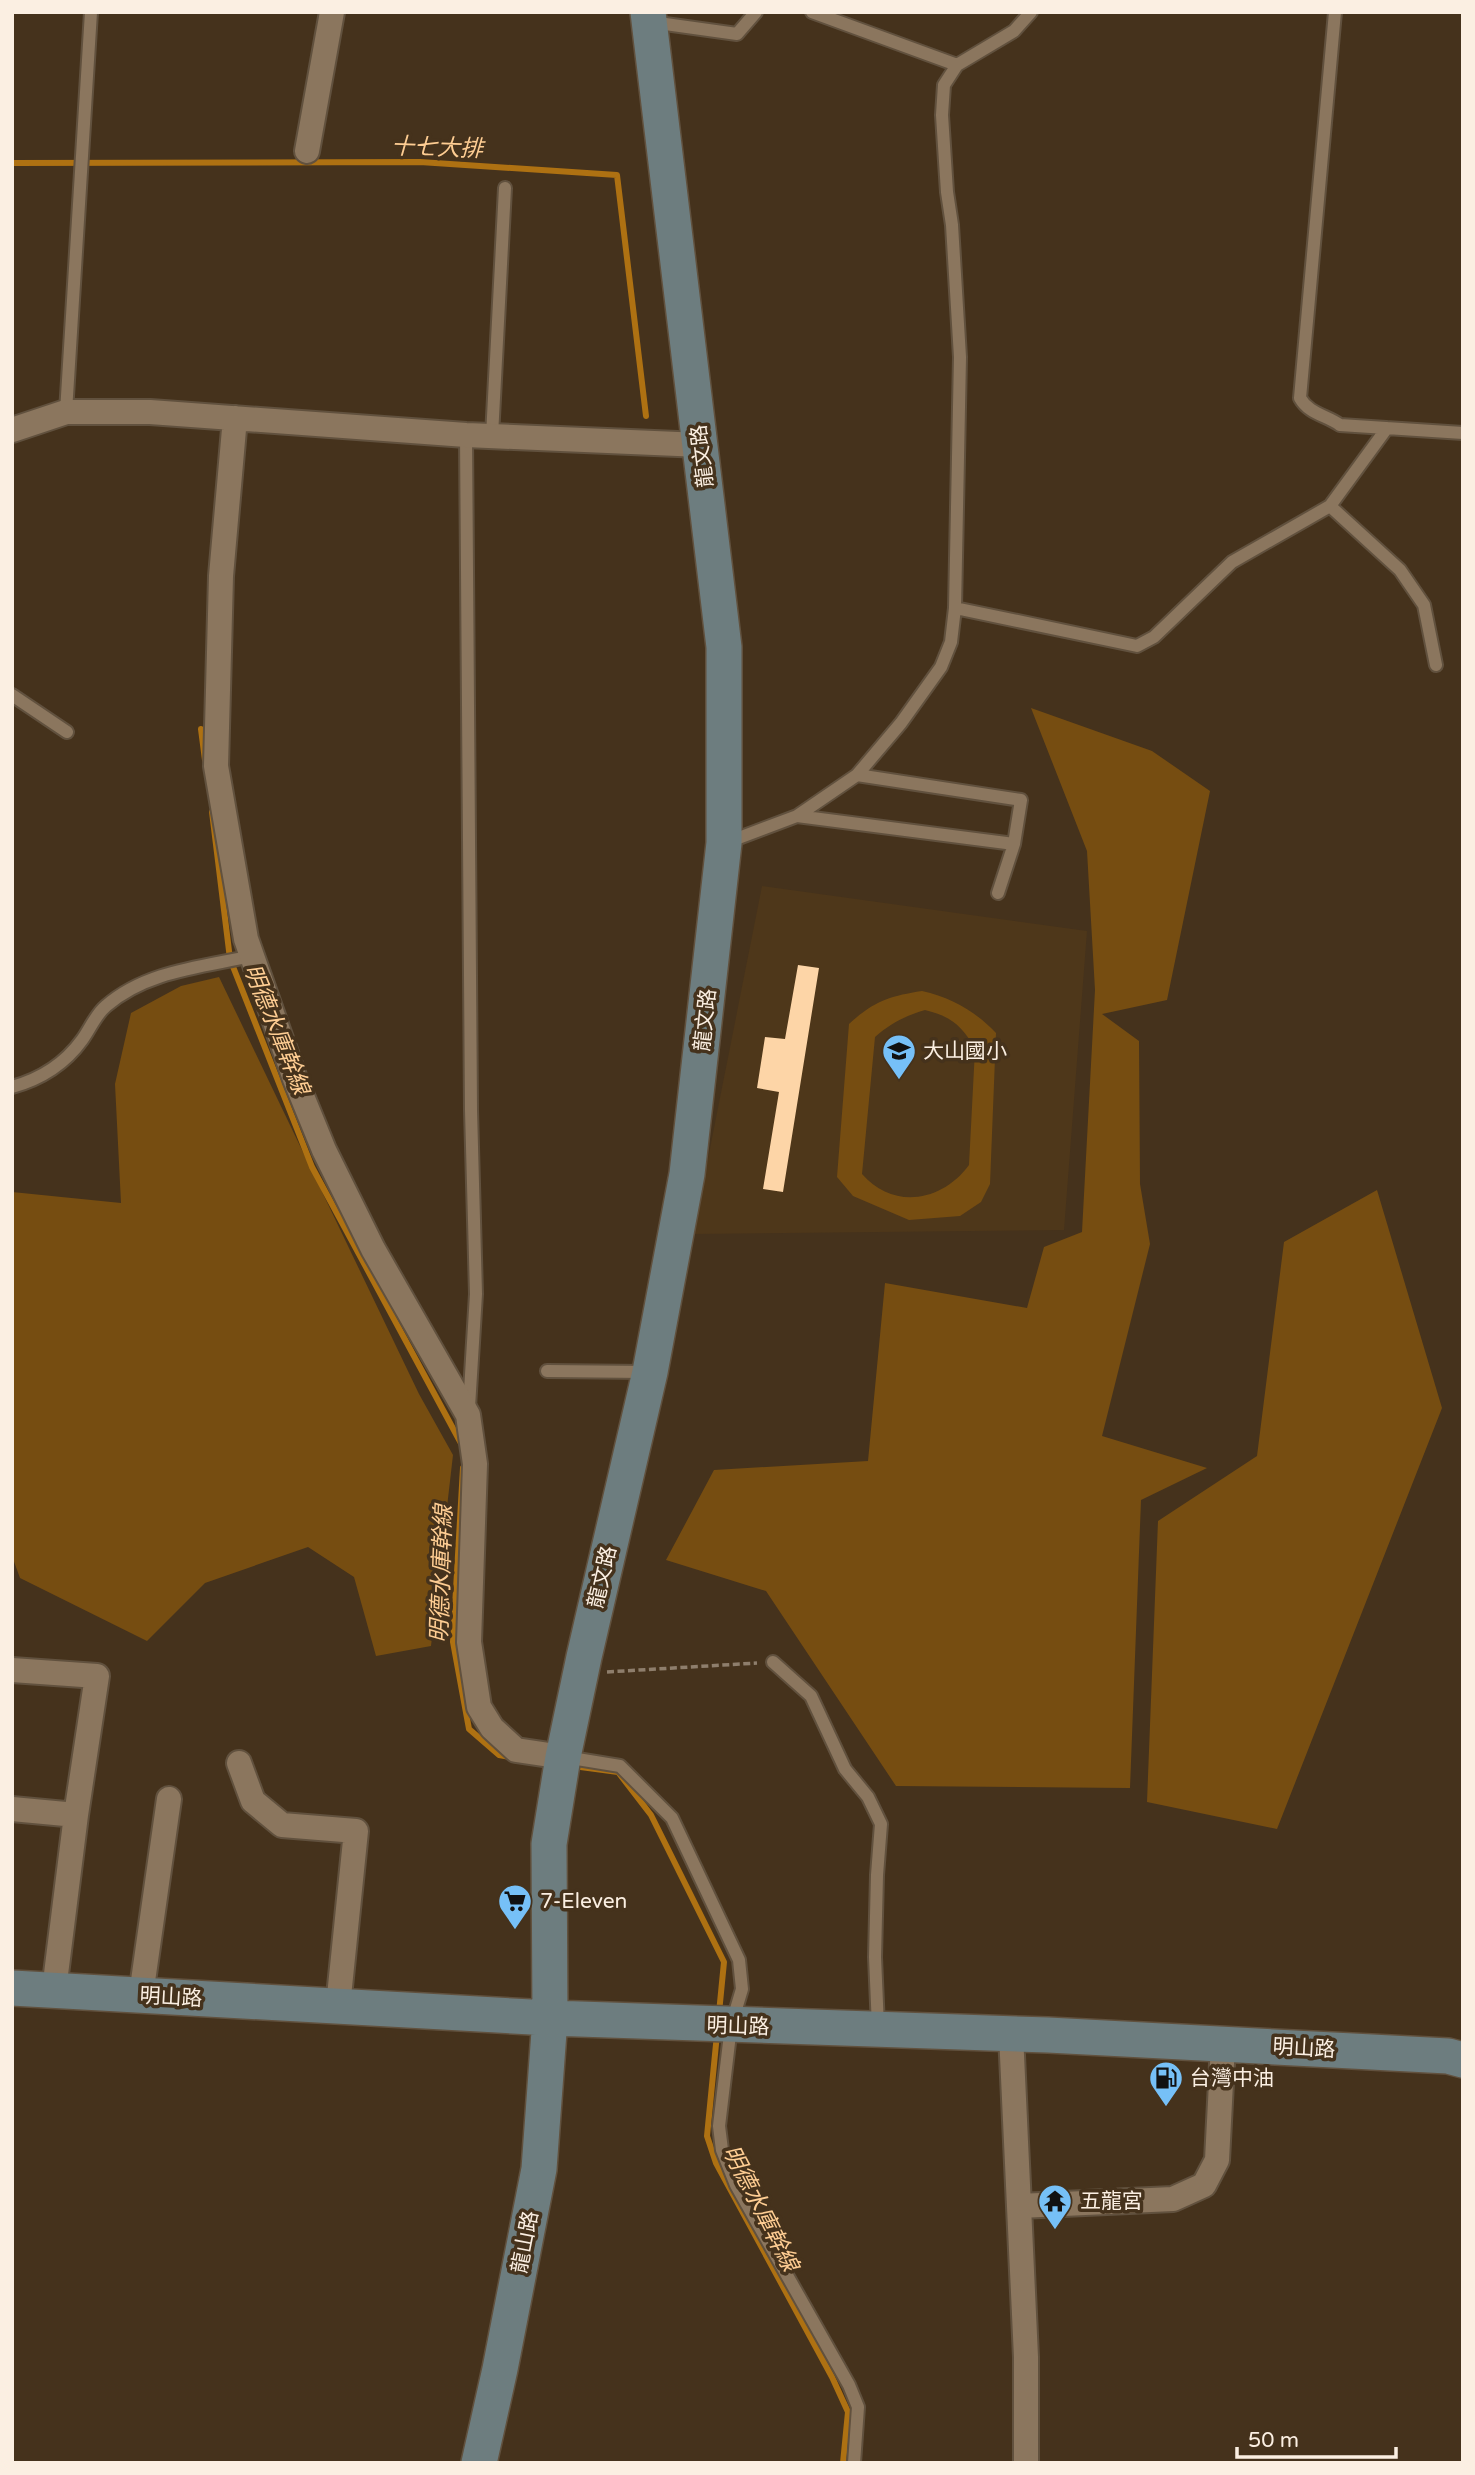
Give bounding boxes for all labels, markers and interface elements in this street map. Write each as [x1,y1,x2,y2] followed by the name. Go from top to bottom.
[391,132,486,164] water label: 十七大排
[686,423,719,489] street label: 龍文路
[237,960,316,1101] water label: 明德水庫幹線
[690,987,721,1053] street label: 龍文路
[880,1032,918,1081] school or university icon: 大山國小
[923,1039,1007,1064] place label: 大山國小
[426,1502,459,1643] water label: 明德水庫幹線
[583,1544,622,1611] street label: 龍文路
[496,1882,534,1931] supermarket icon: 7-Eleven
[540,1889,627,1914] place label: 7-Eleven
[139,1983,203,2012] street label: 明山路
[706,2013,770,2040] street label: 明山路
[1272,2034,1336,2063] street label: 明山路
[1147,2059,1185,2108] fuel station icon: 台灣中油
[1190,2066,1274,2091] place label: 台灣中油
[716,2141,805,2279] water label: 明德水庫幹線
[1036,2182,1074,2231] temple icon: 五龍宮
[1080,2189,1143,2214] place label: 五龍宮
[507,2209,544,2275] street label: 龍山路
[1237,2416,1396,2460] scale bar
[1248,2428,1299,2453] text: 50 m

